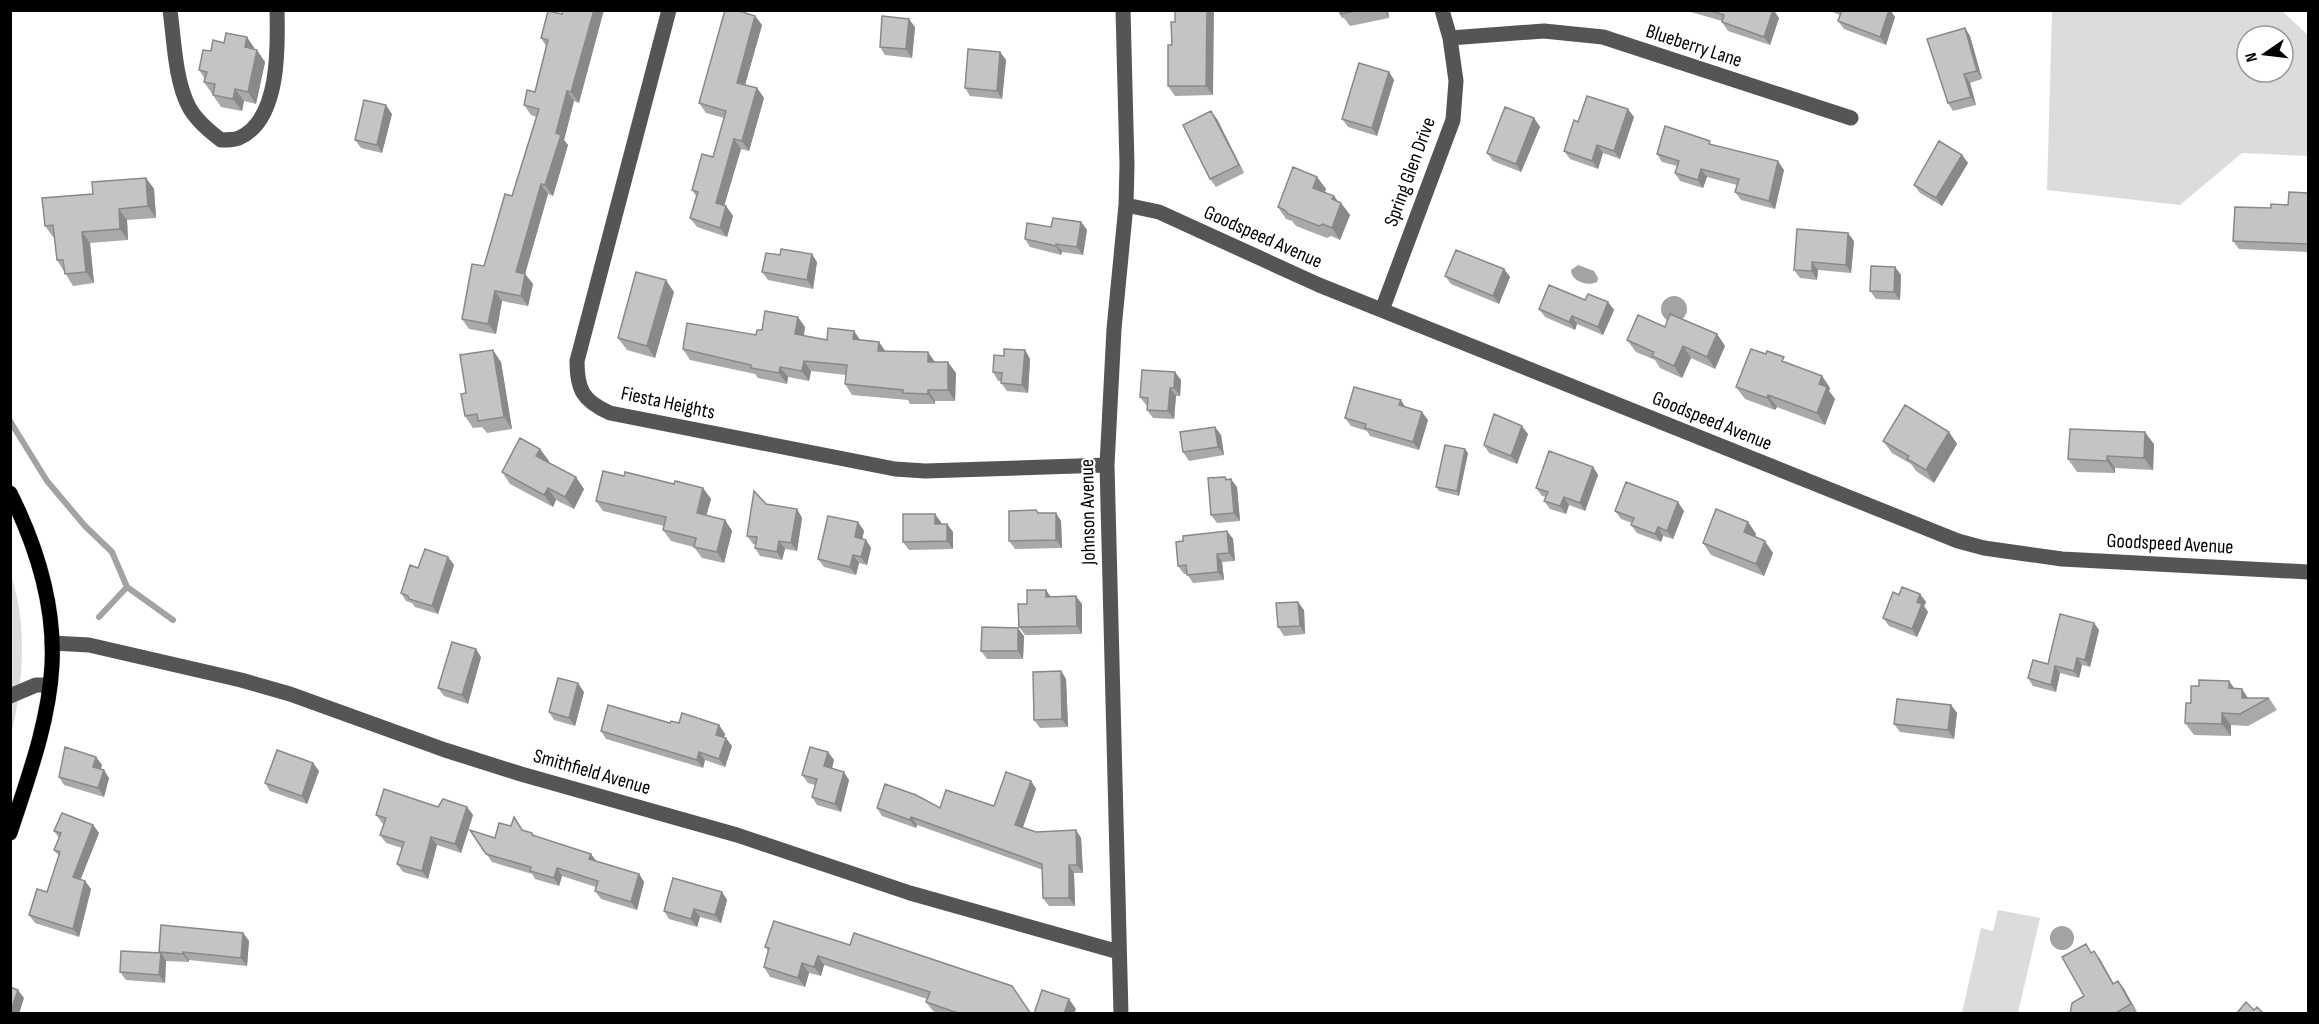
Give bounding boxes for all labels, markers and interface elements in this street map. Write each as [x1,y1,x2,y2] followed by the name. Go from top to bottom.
[1643,19,1745,73] street label: Blueberry Lane
[2235,24,2295,84] north arrow
[2242,51,2262,64] text: N
[1379,114,1441,230] street label: Spring Glen Drive
[1200,200,1326,274] street label: Goodspeed Avenue
[619,381,717,425] street label: Fiesta Heights
[1649,386,1775,456] street label: Goodspeed Avenue
[1075,459,1101,566] street label: Johnson Avenue
[2106,529,2234,559] street label: Goodspeed Avenue
[531,744,653,800] street label: Smithfield Avenue

